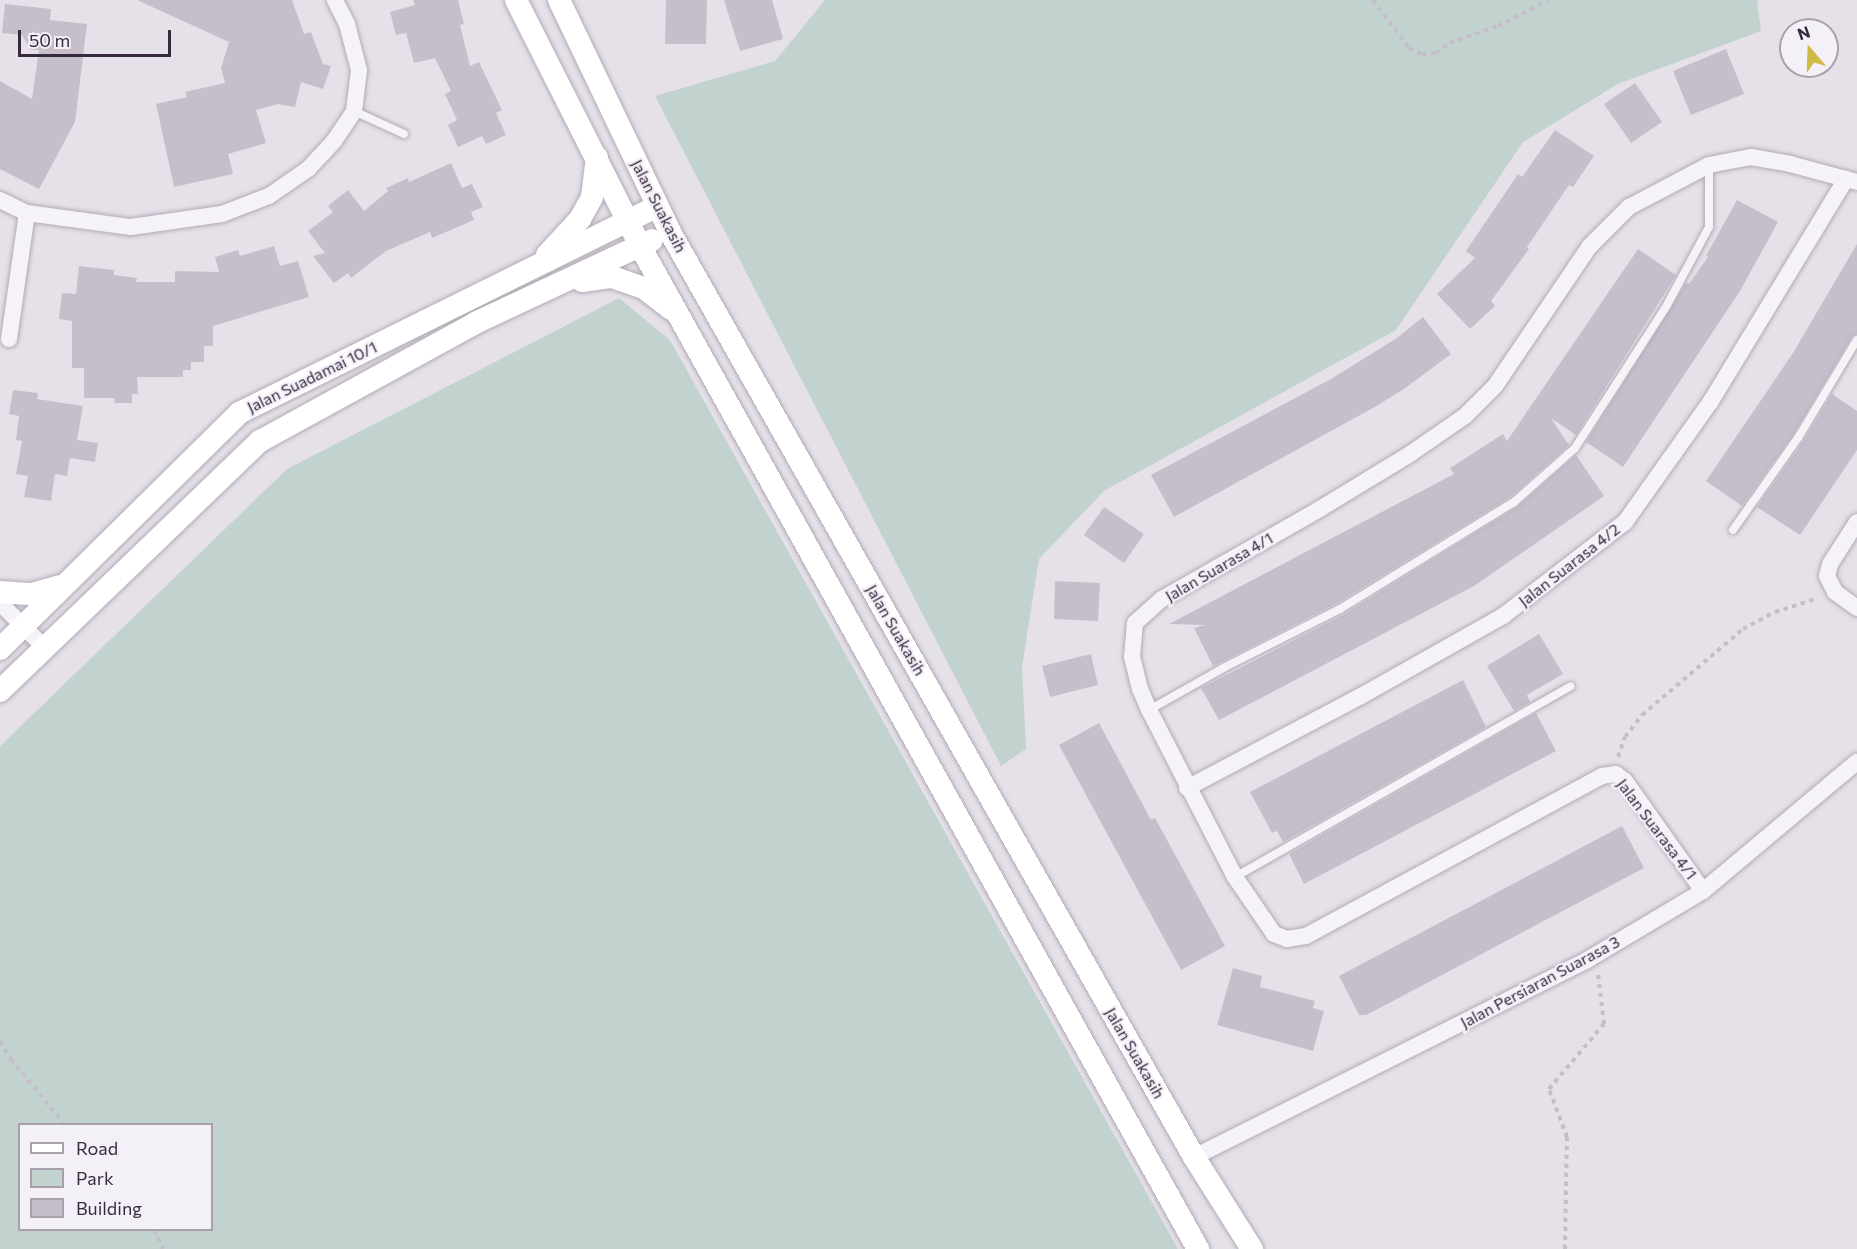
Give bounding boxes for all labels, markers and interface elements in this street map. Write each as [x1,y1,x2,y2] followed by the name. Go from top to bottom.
[21,18,174,56] scale bar
[1779,18,1839,78] north arrow
[1795,21,1812,43] text: N
[29,29,70,51] text: 50 m
[627,156,691,256] street label: Jalan Suakasih
[244,337,380,417] street label: Jalan Suadamai 10/1
[1515,519,1623,611] street label: Jalan Suarasa 4/2
[1162,528,1276,606] street label: Jalan Suarasa 4/1
[862,581,930,679] street label: Jalan Suakasih
[1613,775,1701,883] street label: Jalan Suarasa 4/1
[1457,932,1623,1032] street label: Jalan Persiaran Suarasa 3
[1101,1004,1169,1102] street label: Jalan Suakasih
[18,1123,213,1231] legend
[76,1137,118,1159] text: Road
[76,1167,114,1189] text: Park
[76,1197,142,1219] text: Building

